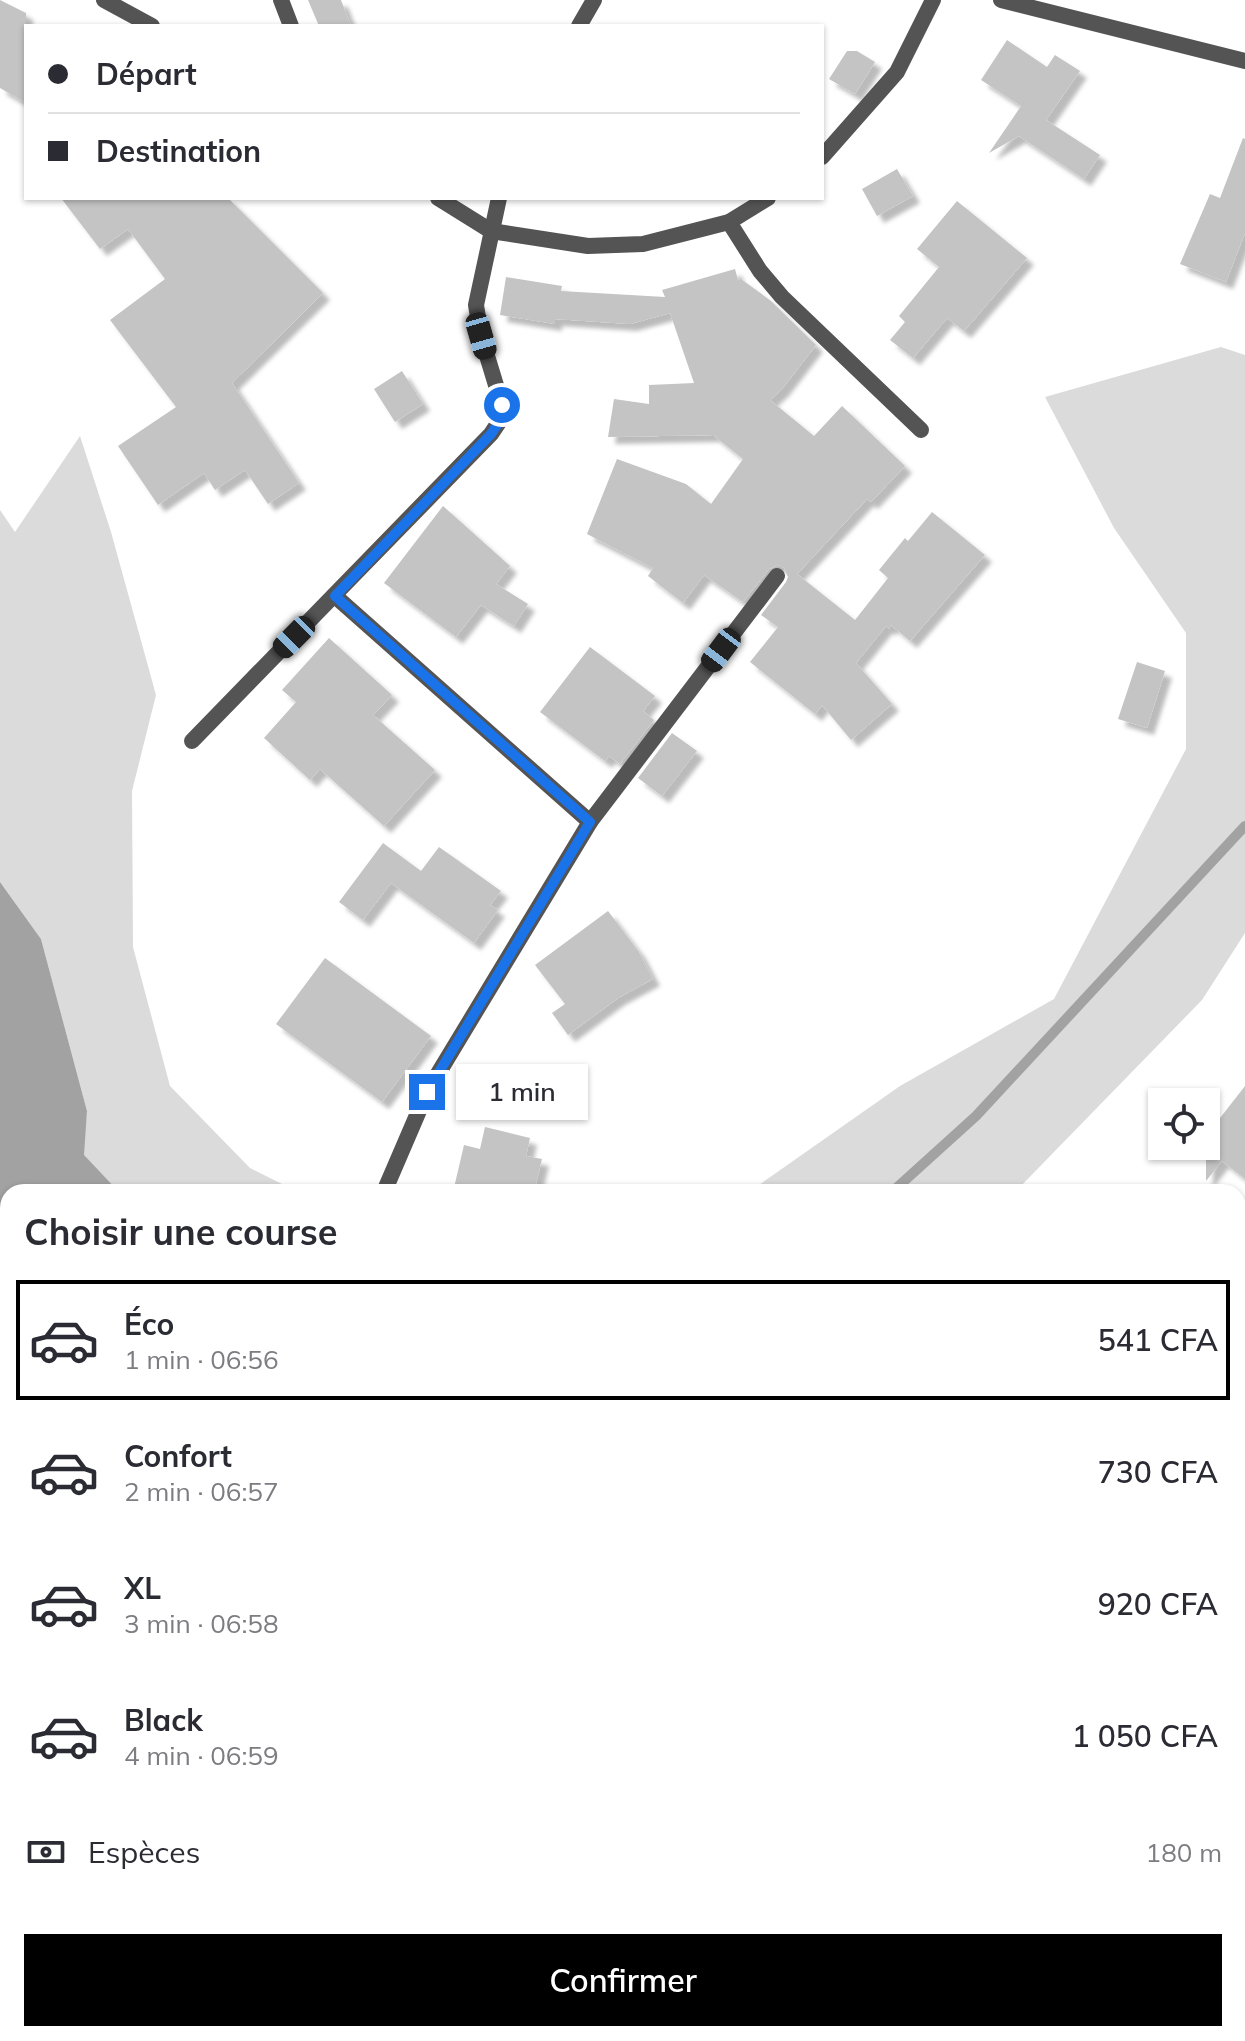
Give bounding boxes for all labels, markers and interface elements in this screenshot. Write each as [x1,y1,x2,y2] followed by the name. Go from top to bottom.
[96,55,197,93] text: Départ
[96,132,261,170] text: Destination
[463,310,499,362] car
[484,387,520,423] route start
[269,612,319,662] car
[697,624,745,676] car
[455,1064,587,1120] callout: 1 min
[409,1074,445,1110] route end
[488,1075,556,1108] text: 1 min
[1148,1088,1220,1160] map controls
[1148,1088,1220,1160] button: locate
[24,1209,338,1254] text: Choisir une course
[28,1304,100,1376] icon: car
[124,1305,174,1343] text: Éco
[1098,1321,1218,1359] text: 541 CFA
[124,1343,279,1376] text: 1 min · 06:56
[28,1436,100,1508] icon: car
[124,1437,232,1475] text: Confort
[1098,1453,1218,1491] text: 730 CFA
[124,1475,279,1508] text: 2 min · 06:57
[28,1568,100,1640] icon: car
[124,1569,161,1607] text: XL
[1098,1585,1218,1623] text: 920 CFA
[124,1607,279,1640] text: 3 min · 06:58
[28,1700,100,1772] icon: car
[124,1701,203,1739] text: Black
[1072,1717,1218,1755] text: 1 050 CFA
[124,1739,279,1772] text: 4 min · 06:59
[24,1830,68,1874] icon: cash
[88,1833,200,1871] text: Espèces
[1146,1836,1222,1869] text: 180 m
[24,1934,1222,2026] button: Confirmer

